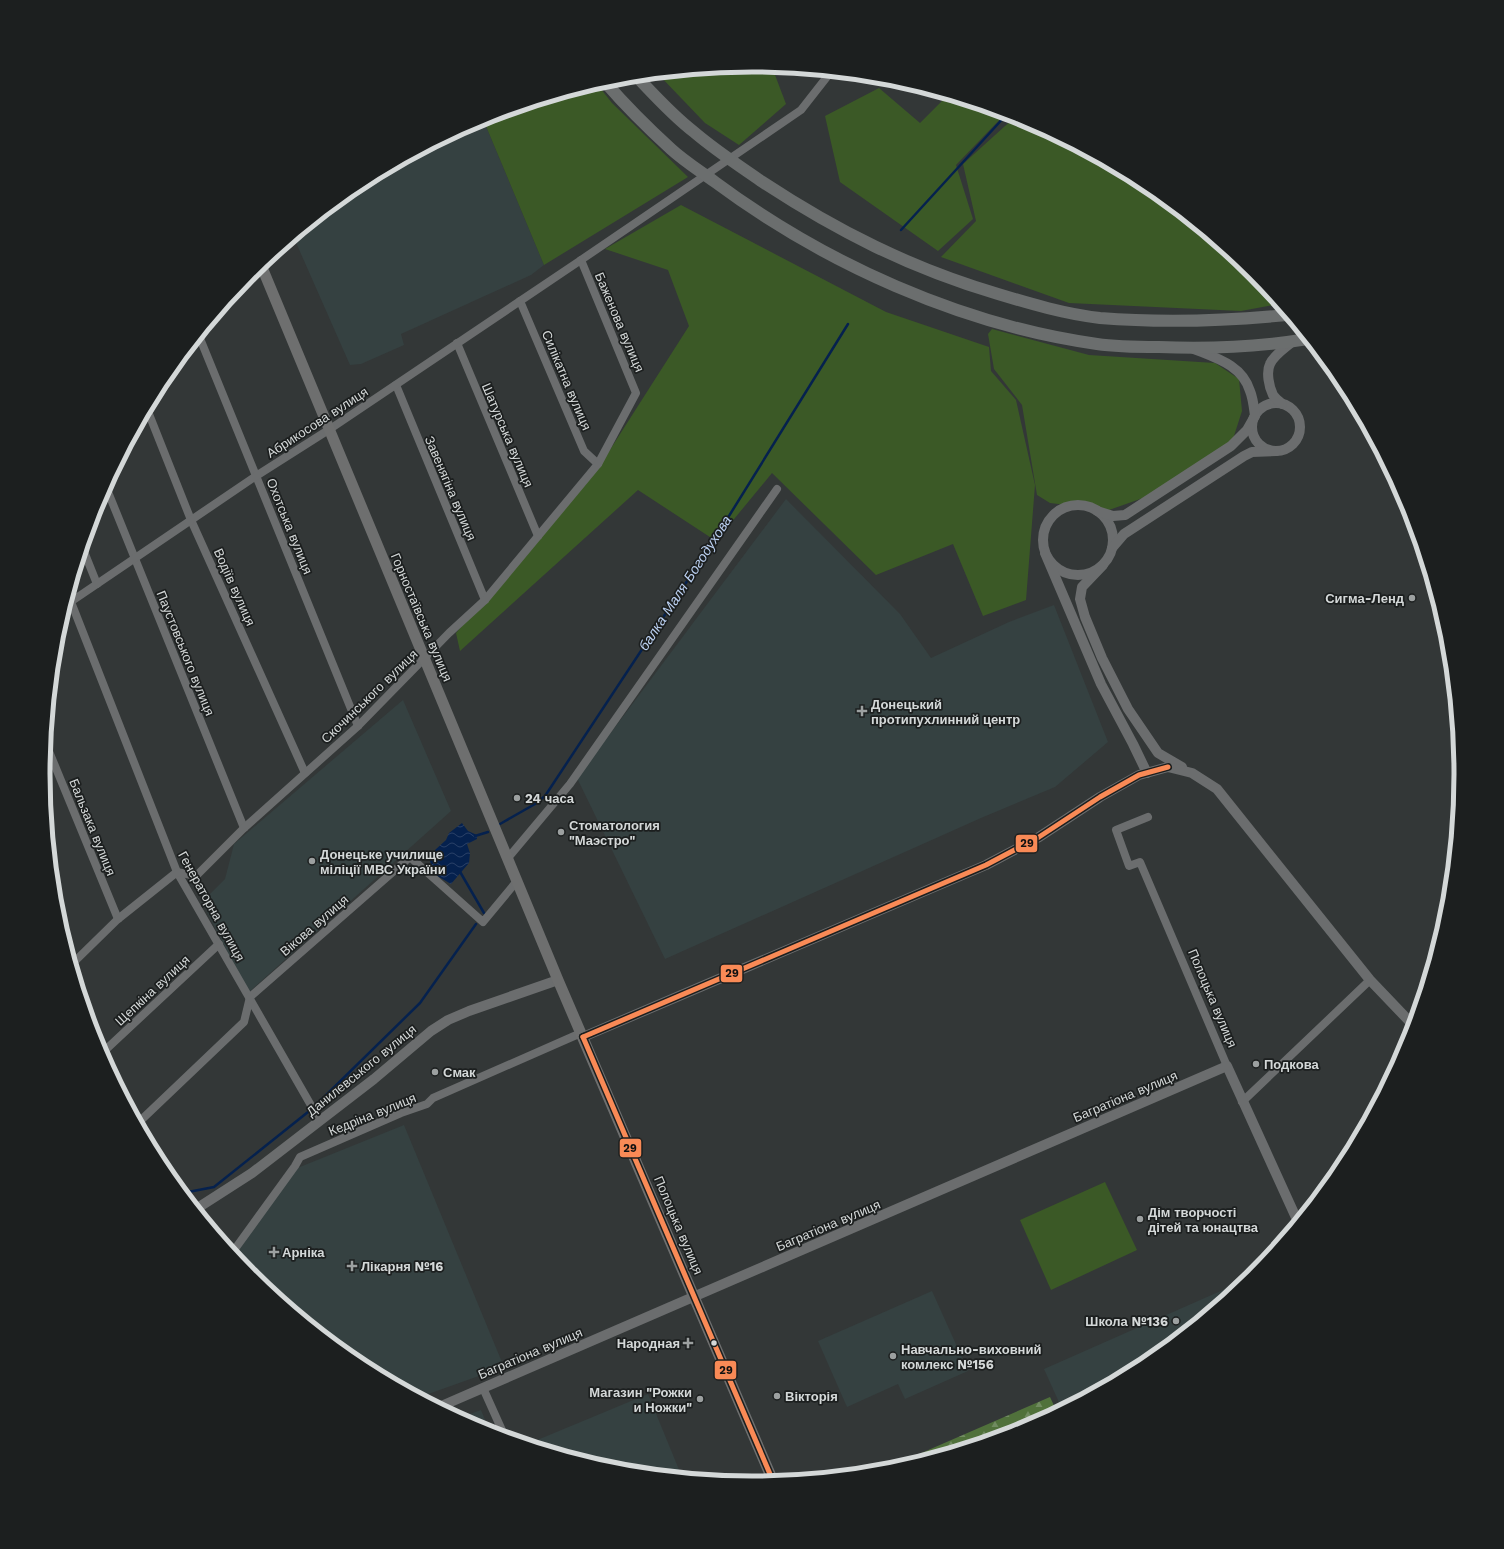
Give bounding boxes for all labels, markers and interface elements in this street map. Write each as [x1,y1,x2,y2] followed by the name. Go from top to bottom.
[592,270,647,374] street label: Баженова вулиця
[539,328,594,432] street label: Силікатна вулиця
[479,381,536,490] street label: Шатурська вулиця
[264,384,371,461] street label: Абрикосова вулиця
[422,434,479,543] street label: Завенягіна вулиця
[263,476,316,576] street label: Охотська вулиця
[635,512,735,653] water label: балка Маля Богодухова
[211,546,258,628] street label: Водіїв вулиця
[388,551,455,684] street label: Горностаївська вулиця
[154,588,218,718] street label: Паустовського вулиця
[1325,591,1405,606] place label: Сигма-Ленд
[1407,593,1417,603] marker: Сигма-Ленд
[318,647,421,746] street label: Скочинського вулиця
[871,697,1020,727] place label: Донецький протипухлинний центр
[856,705,868,717] marker: Донецький протипухлинний центр
[66,777,119,878] street label: Бальзака вулиця
[525,791,575,806] place label: 24 часа
[512,793,522,803] marker: 24 часа
[569,818,660,848] place label: Стоматология "Маэстро"
[556,827,566,837] marker: Стоматология "Маэстро"
[1015,834,1038,853] line badge: 29
[1020,837,1034,850] text: 29
[320,847,446,877] place label: Донецьке училище міліції МВС України
[175,849,248,964] street label: Генераторна вулиця
[307,856,317,866] marker: Донецьке училище міліції МВС України
[277,892,351,959] street label: Вікова вулиця
[1185,947,1240,1050] street label: Полоцька вулиця
[112,952,193,1029] street label: Щепкіна вулиця
[720,964,743,983] line badge: 29
[725,967,739,980] text: 29
[303,1022,419,1119] street label: Данилевського вулиця
[1264,1057,1319,1072] place label: Подкова
[1251,1059,1261,1069] marker: Подкова
[443,1065,476,1080] place label: Смак
[430,1067,440,1077] marker: Смак
[1071,1068,1180,1125] street label: Багратіона вулиця
[326,1090,418,1139] street label: Кедріна вулиця
[619,1138,642,1158] line badge: 29
[623,1142,637,1155] text: 29
[651,1174,706,1277] street label: Полоцька вулиця
[774,1197,883,1254] street label: Багратіона вулиця
[1148,1205,1259,1235] place label: Дім творчості дітей та юнацтва
[1135,1214,1145,1224] marker: Дім творчості дітей та юнацтва
[282,1245,325,1260] place label: Арніка
[269,1247,279,1257] marker: Арніка
[361,1259,443,1274] place label: Лікарня №16
[346,1260,358,1272] marker: Лікарня №16
[1085,1314,1168,1329] place label: Школа №136
[1171,1316,1181,1326] marker: Школа №136
[476,1325,585,1382] street label: Багратіона вулиця
[617,1336,680,1351] place label: Народная
[683,1338,693,1348] marker: Народная
[709,1338,719,1348] unlabelled marker
[901,1342,1041,1372] place label: Навчально-виховний комлекс №156
[888,1351,898,1361] marker: Навчально-виховний комлекс №156
[714,1360,737,1380] line badge: 29
[719,1364,733,1377] text: 29
[589,1385,692,1415] place label: Магазин "Рожки и Ножки"
[785,1389,838,1404] place label: Вікторія
[772,1391,782,1401] marker: Вікторія
[695,1394,705,1404] marker: Магазин "Рожки и Ножки"

